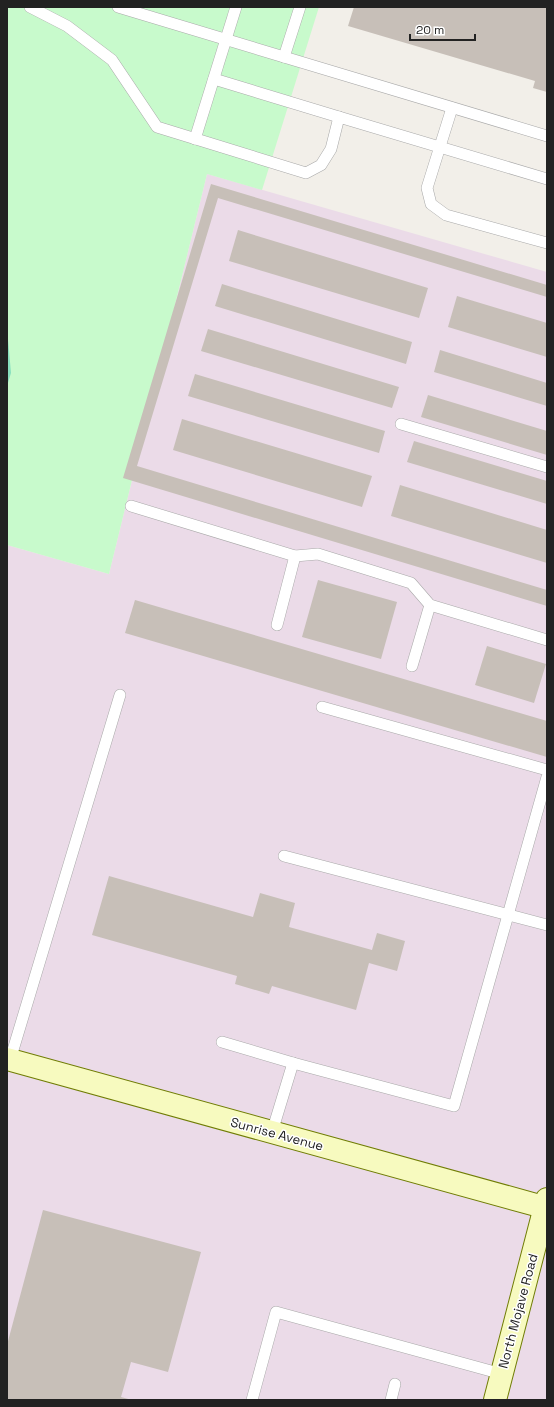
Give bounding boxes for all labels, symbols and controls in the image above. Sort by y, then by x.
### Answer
scale bar [410,16,475,42]
text: 20 m [416,22,444,38]
street label: Sunrise Avenue [229,1113,325,1155]
street label: North Mojave Road [494,1252,542,1370]

